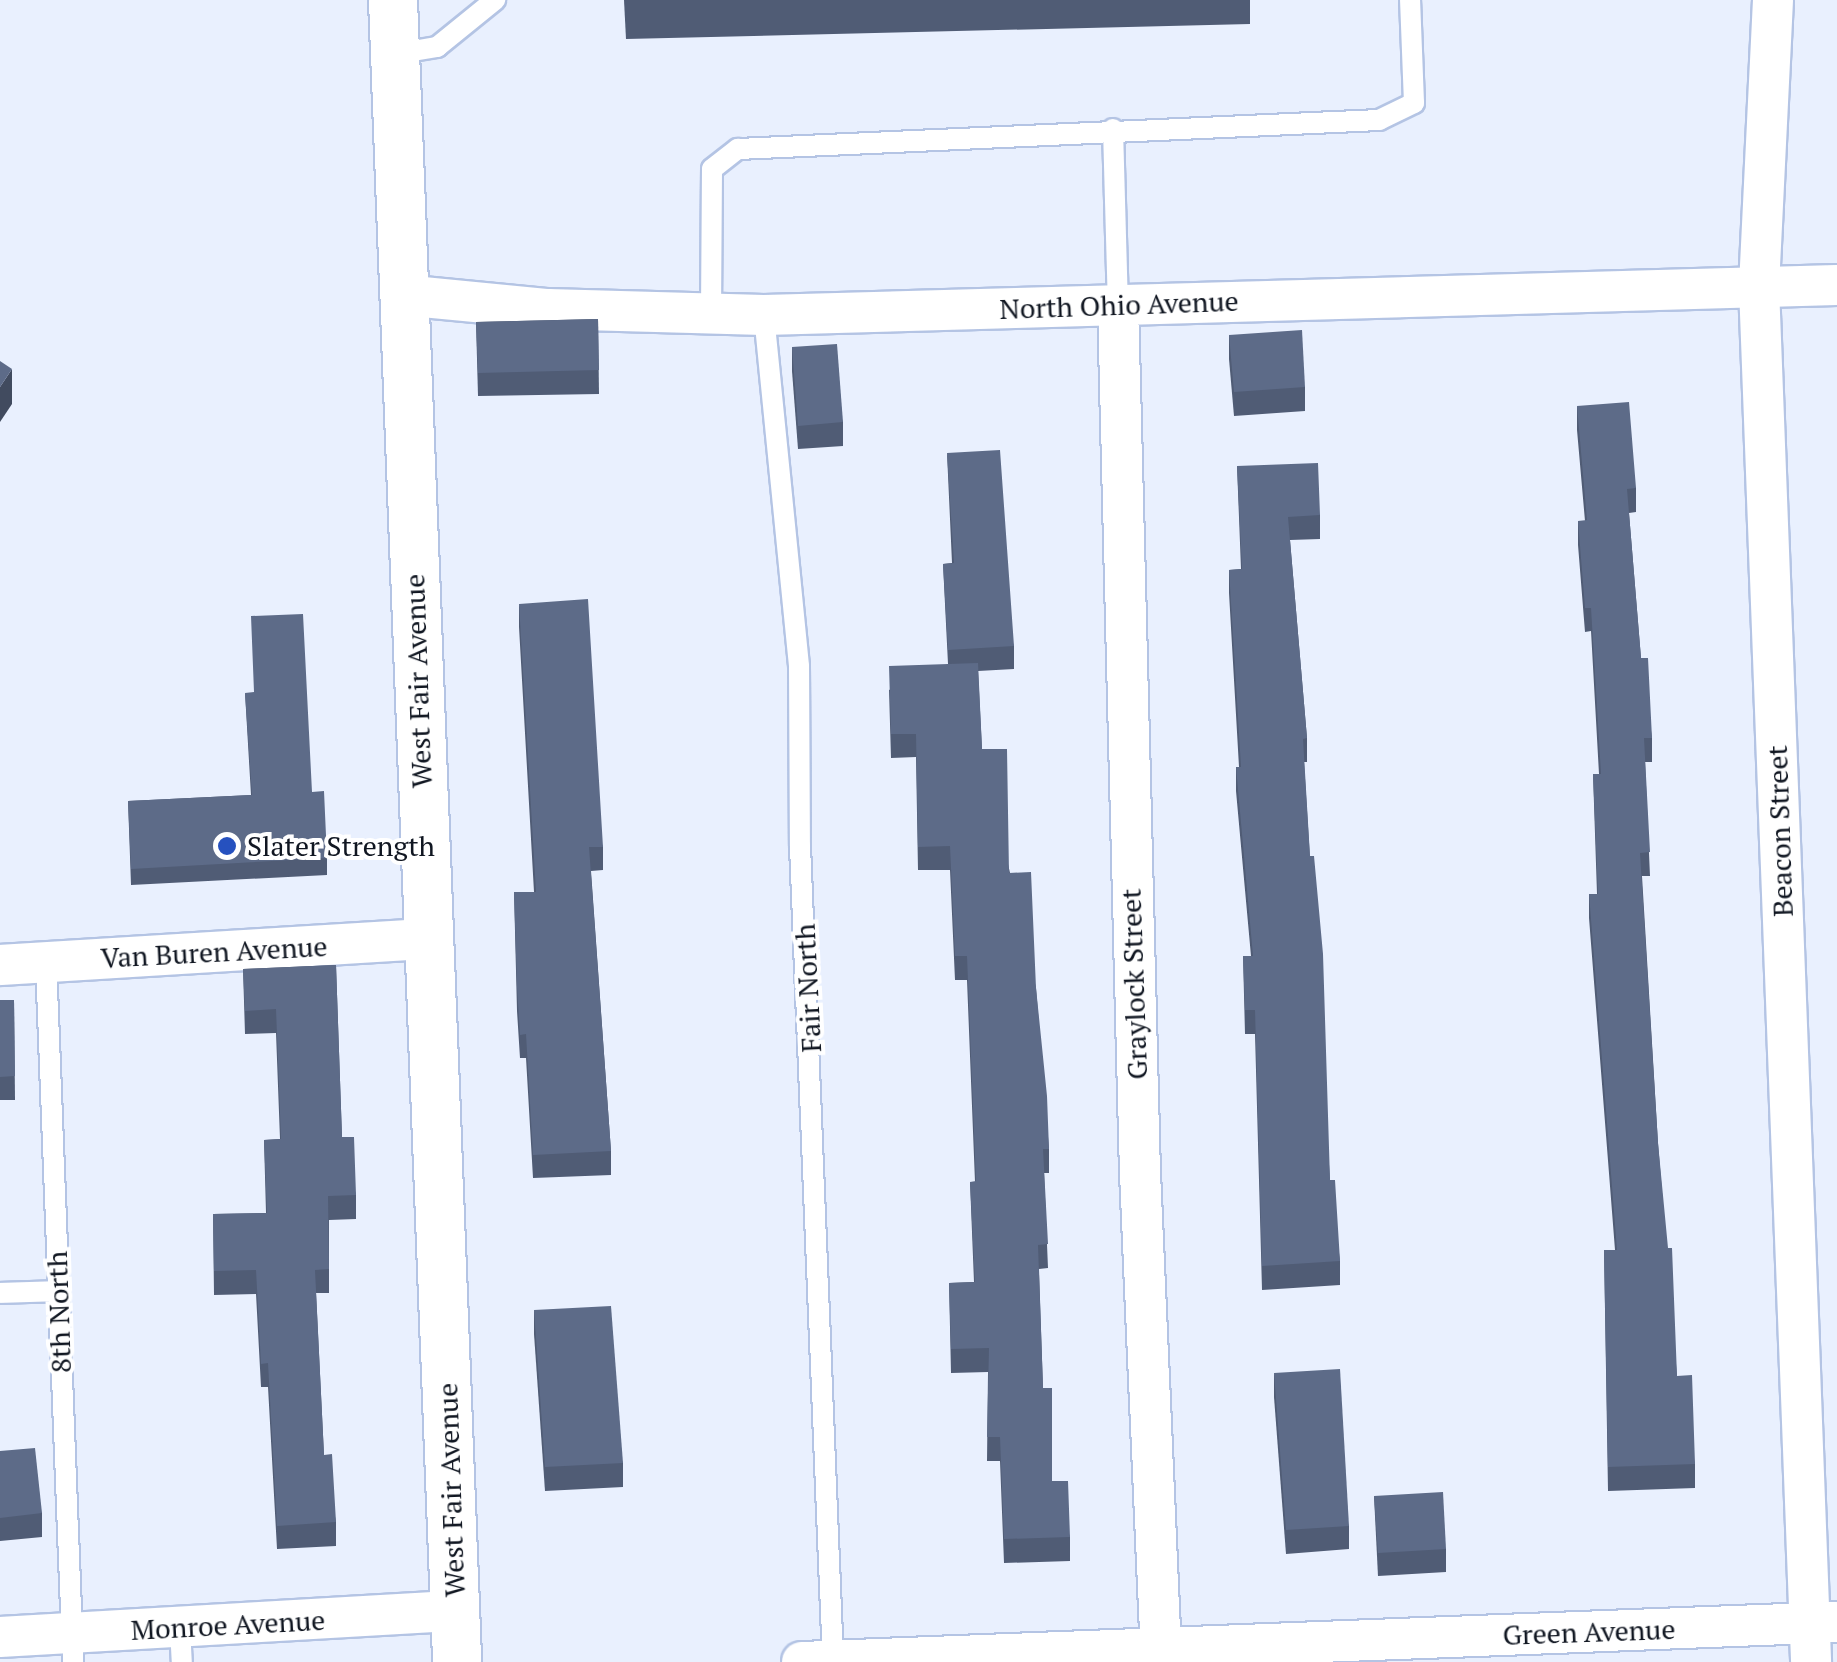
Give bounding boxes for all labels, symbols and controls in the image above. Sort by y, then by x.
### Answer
street label: North Ohio Avenue [999,284,1239,326]
street label: West Fair Avenue [397,573,439,789]
street label: Beacon Street [1760,745,1800,917]
place label: Slater Strength [247,829,435,863]
marker: Slater Strength [216,835,238,857]
street label: Graylock Street [1114,888,1154,1080]
street label: Fair North [788,923,828,1053]
street label: Van Buren Avenue [99,929,329,975]
street label: 8th North [40,1250,78,1374]
street label: West Fair Avenue [430,1382,472,1598]
street label: Monroe Avenue [130,1603,326,1647]
street label: Green Avenue [1502,1612,1676,1652]

